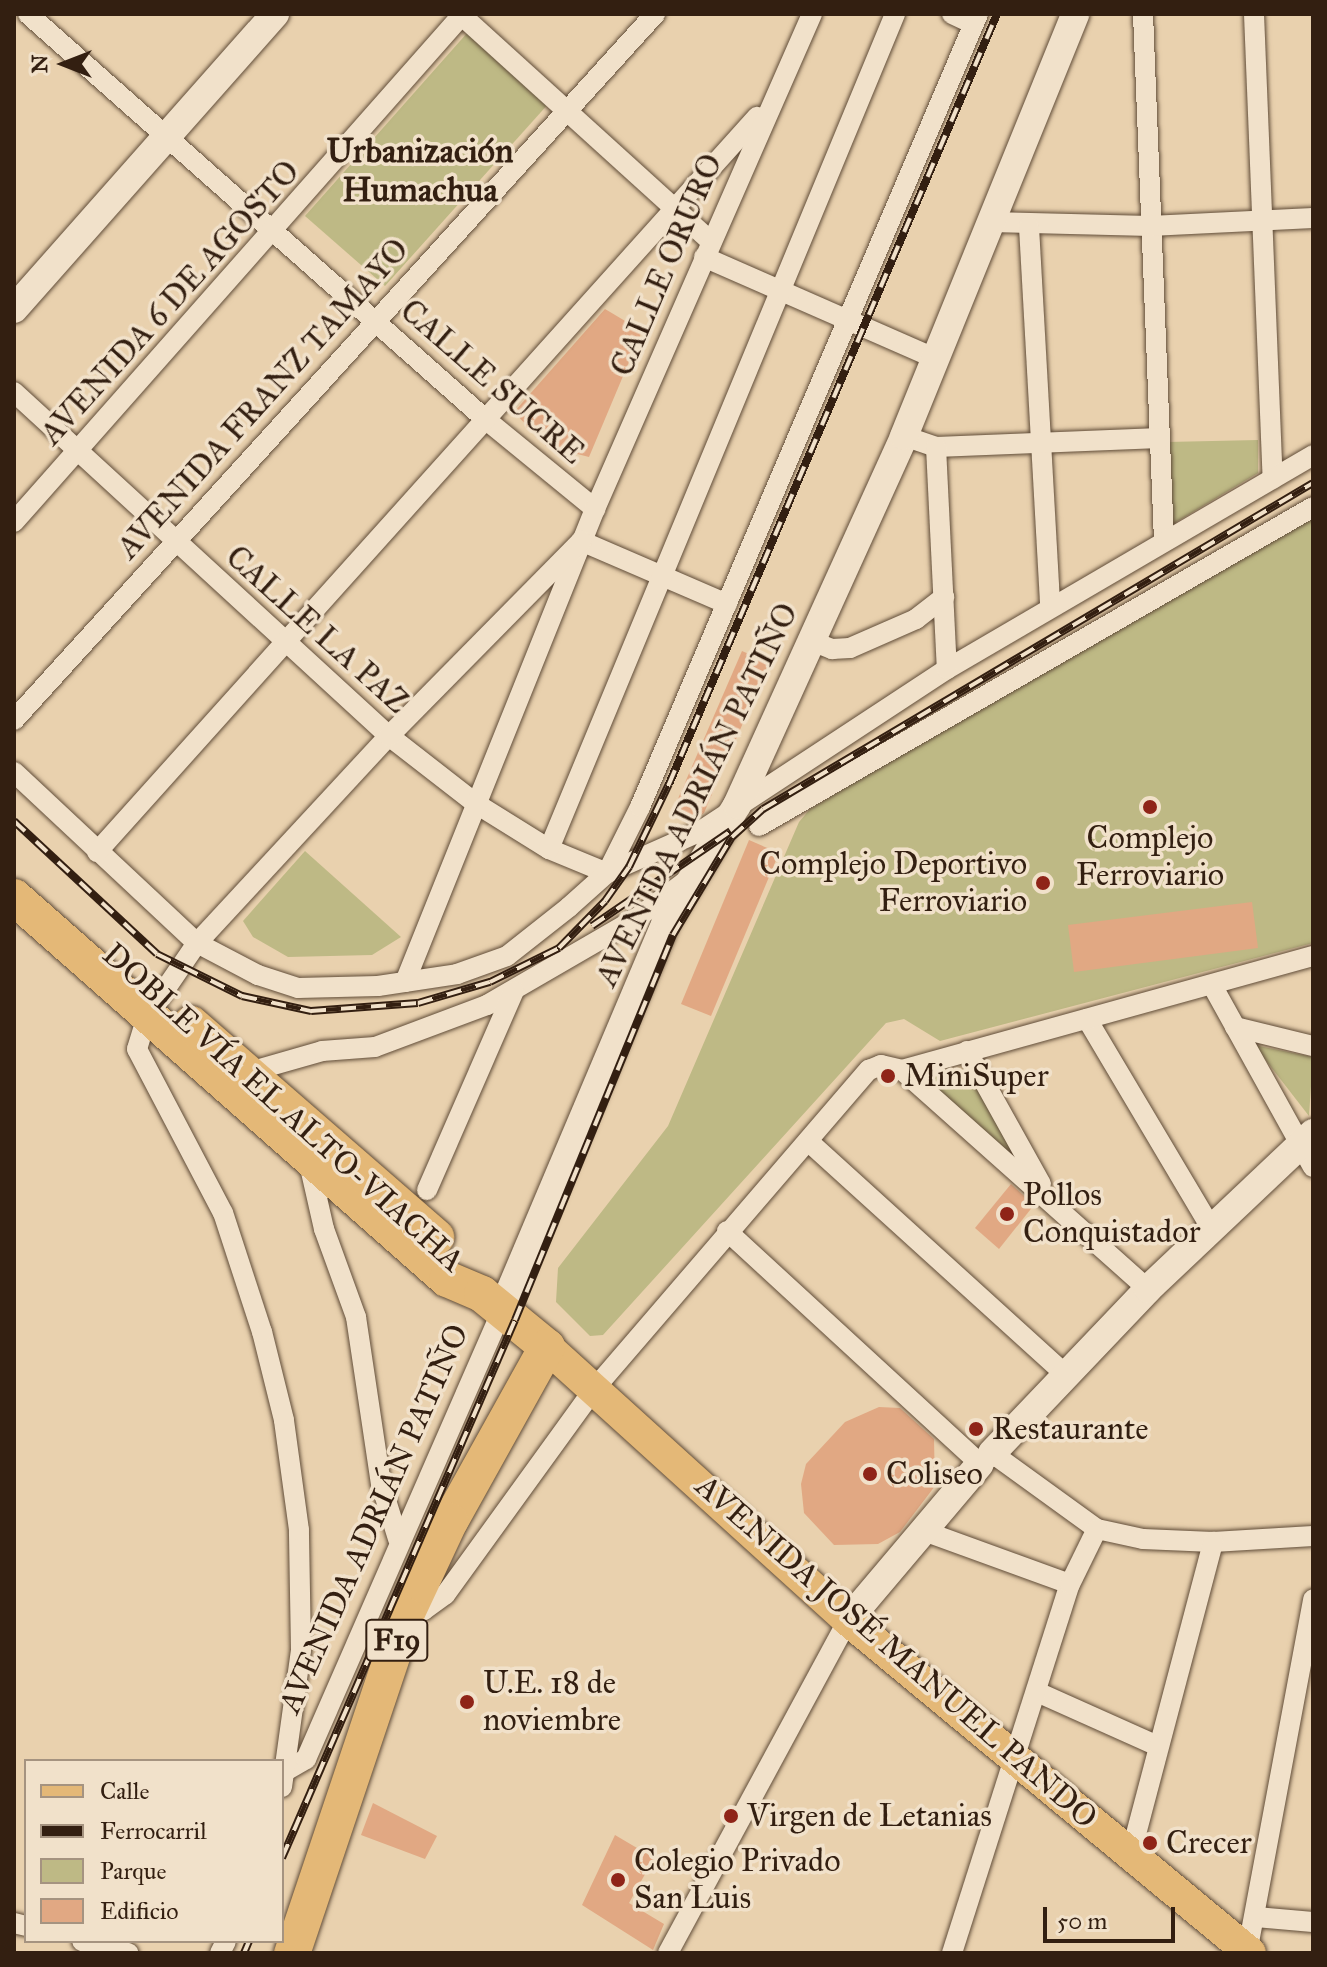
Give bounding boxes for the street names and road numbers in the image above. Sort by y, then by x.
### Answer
street label: CALLE ORURO [603,148,731,382]
street label: AVENIDA 6 DE AGOSTO [32,153,308,453]
street label: AVENIDA FRANZ TAMAYO [109,231,417,567]
street label: CALLE SUCRE [392,292,592,472]
street label: CALLE LA PAZ [218,538,416,722]
street label: AVENIDA ADRIÁN PATIÑO [587,597,807,993]
street label: DOBLE VÍA EL ALTO-VIACHA [94,935,472,1281]
street label: AVENIDA ADRIÁN PATIÑO [271,1319,477,1719]
street label: AVENIDA JOSÉ MANUEL PANDO [687,1467,1105,1837]
road number: F19 [365,1614,429,1666]

